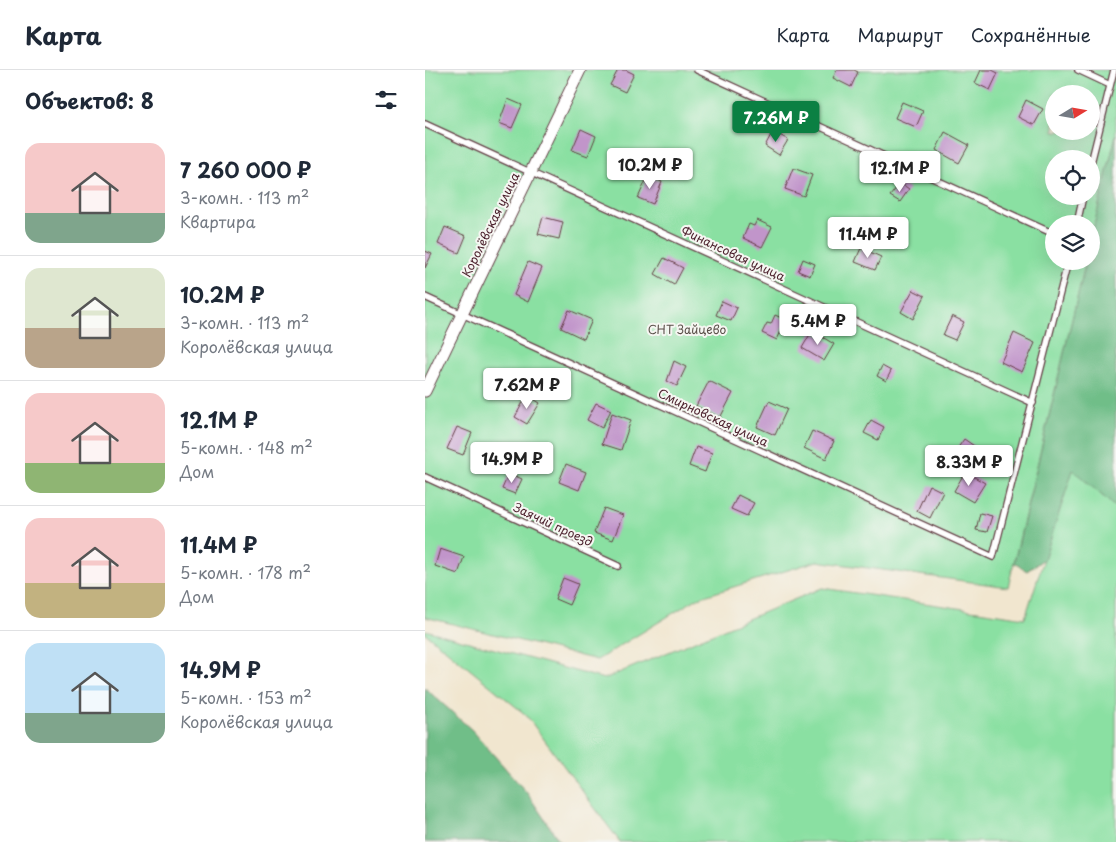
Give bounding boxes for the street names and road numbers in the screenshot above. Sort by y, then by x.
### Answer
street label: Королёвская улица [457,169,523,280]
street label: Финансовая улица [679,221,789,285]
street label: Смирновская улица [655,384,772,451]
street label: Заячий проезд [511,498,596,550]

